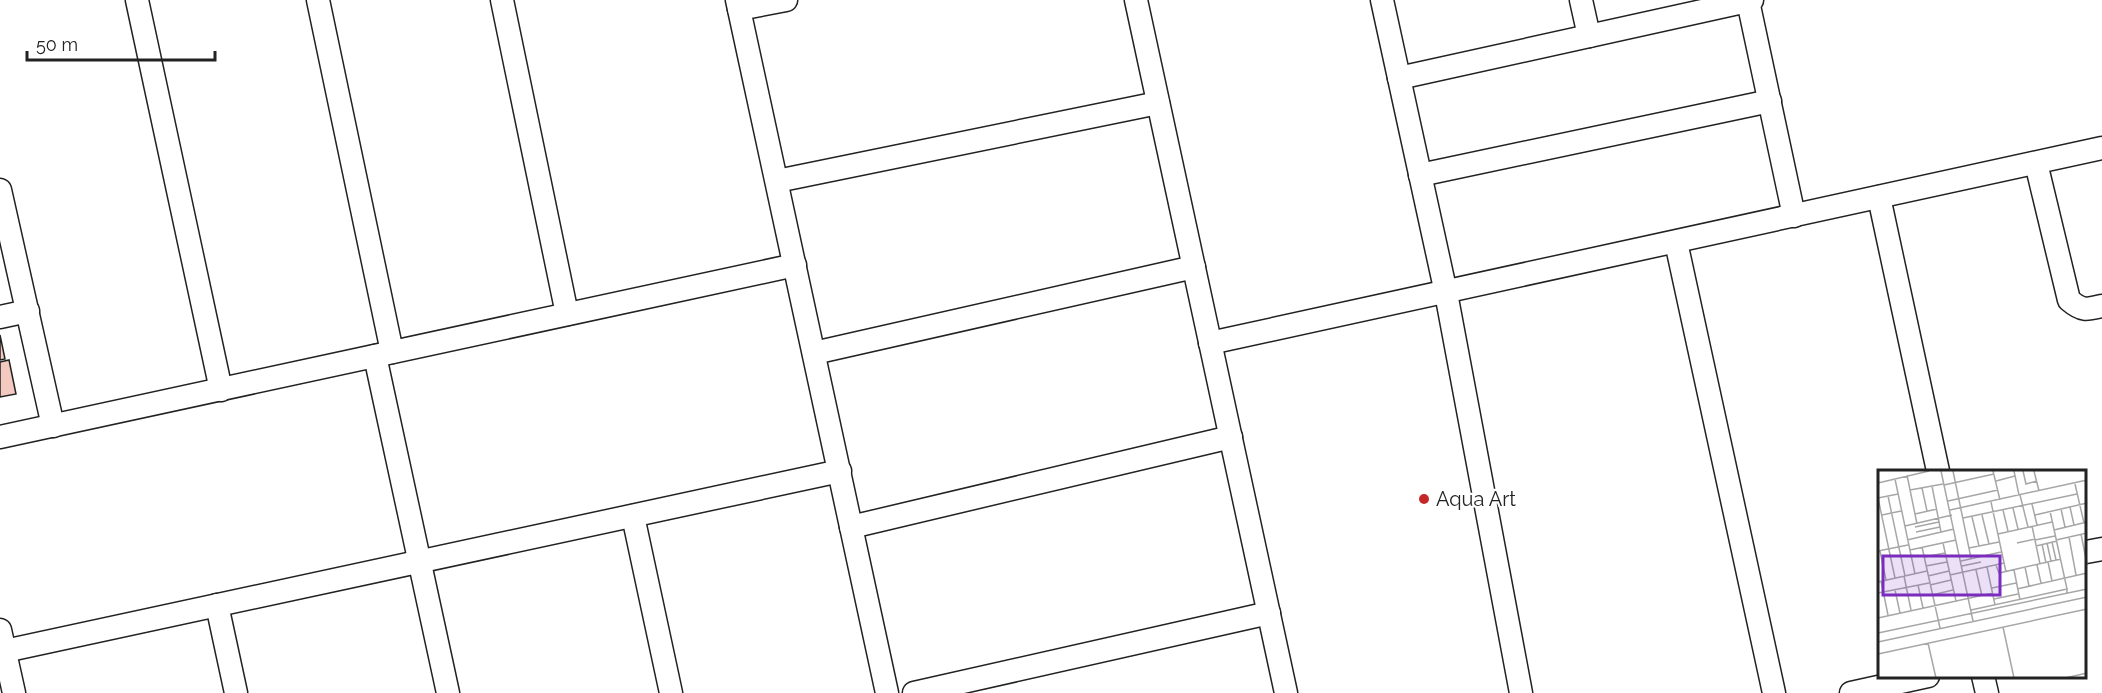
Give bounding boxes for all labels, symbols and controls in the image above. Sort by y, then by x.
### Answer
scale bar [27,24,214,62]
text: 50 m [36,34,78,55]
inset map [1878,470,2087,678]
place label: Aqua Art [1436,487,1516,511]
marker: Aqua Art [1417,492,1431,506]

